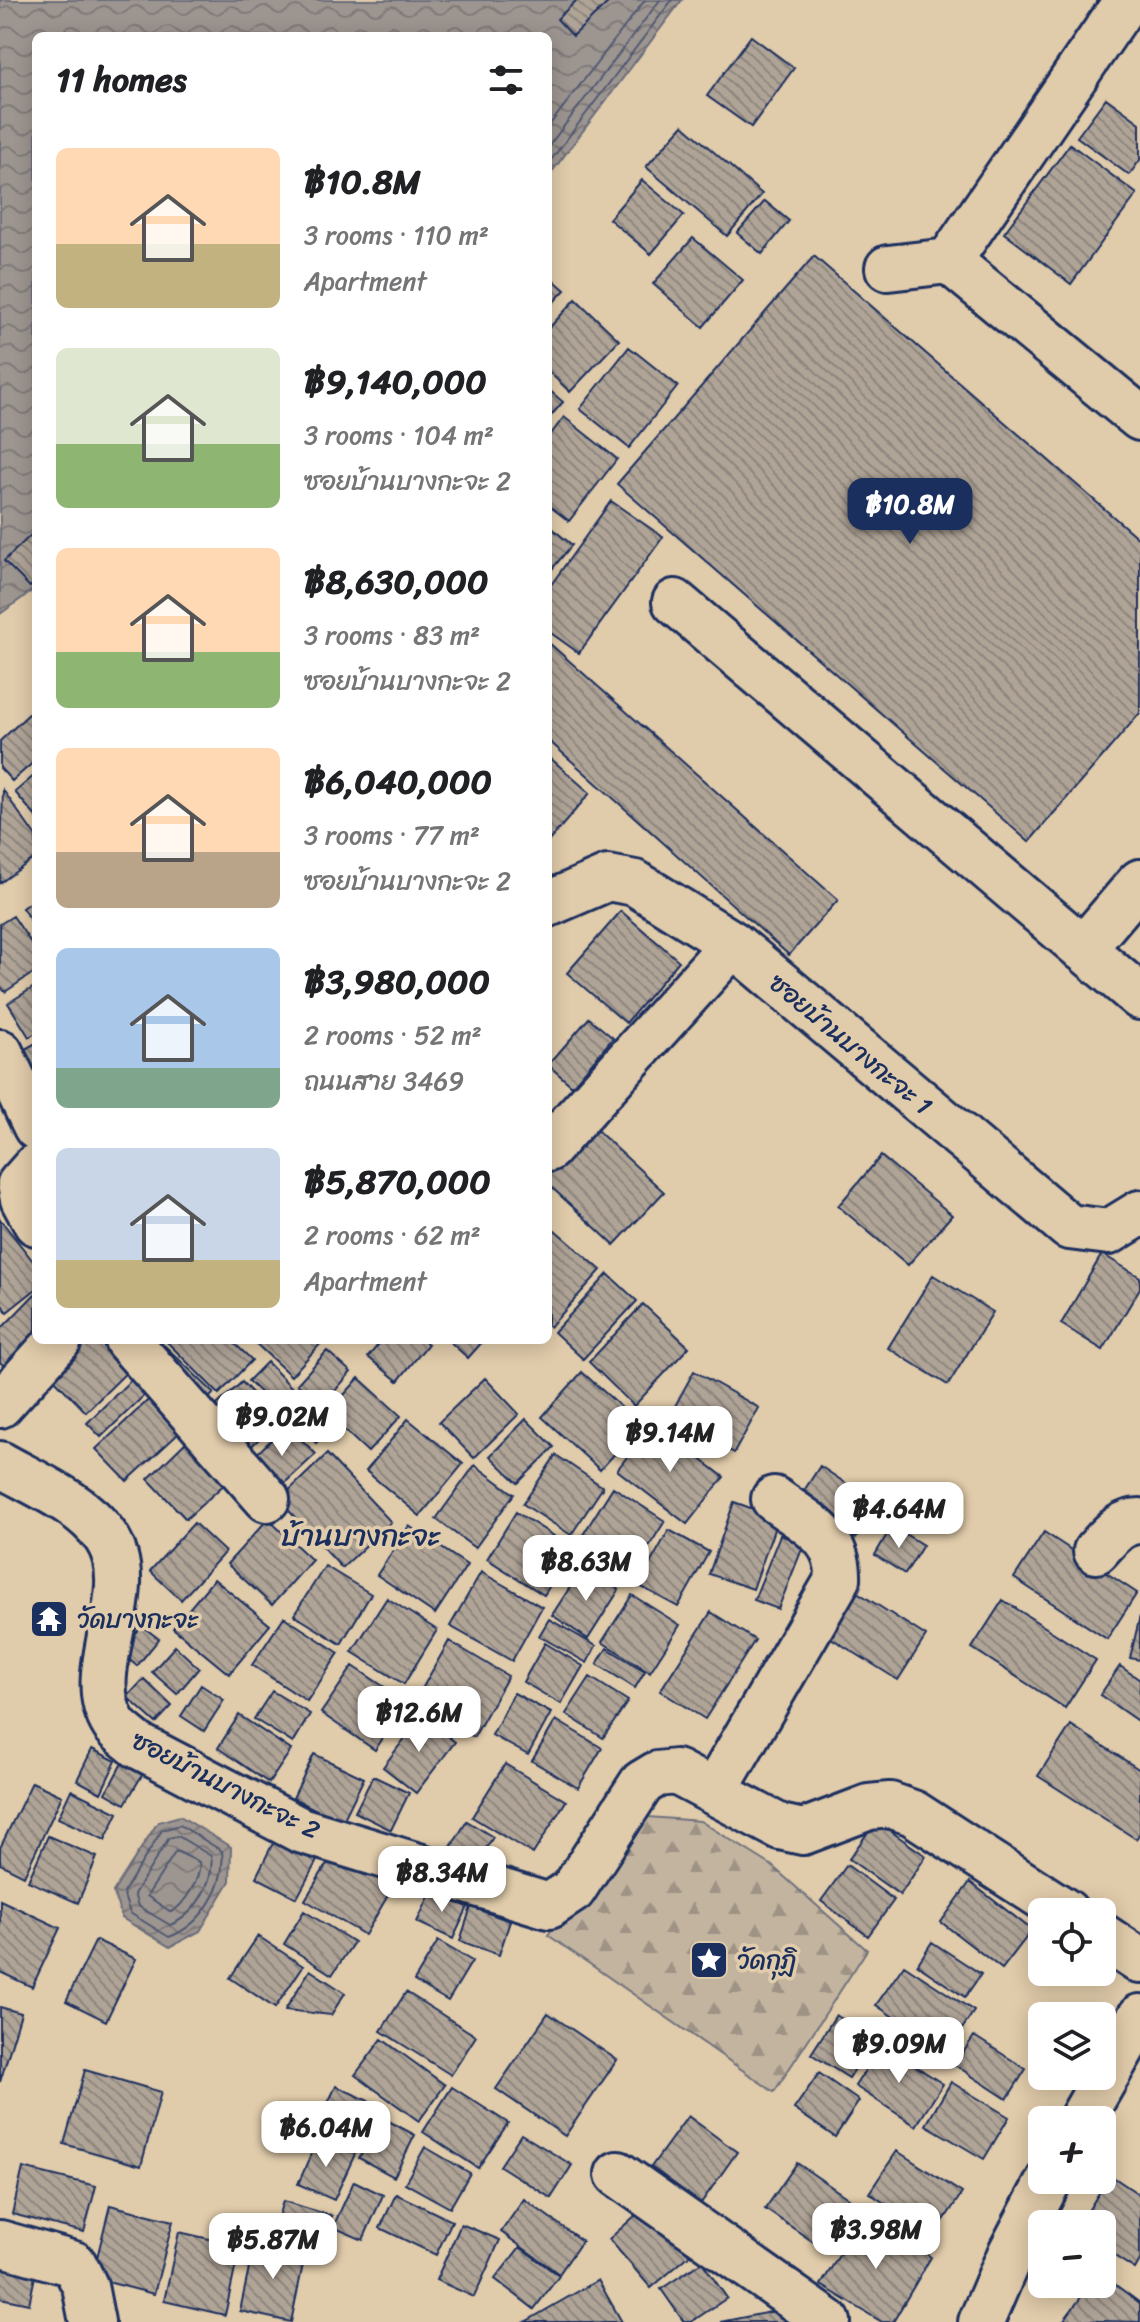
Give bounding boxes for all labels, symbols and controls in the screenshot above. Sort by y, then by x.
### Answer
text: 11 homes [56,50,187,110]
icon: filters [484,58,528,102]
text: ฿10.8M [304,152,420,212]
icon: home [120,180,216,276]
text: 3 rooms · 110 m² [304,212,489,258]
text: Apartment [304,258,427,304]
text: ฿9,140,000 [304,352,487,412]
icon: home [120,380,216,476]
text: 3 rooms · 104 m² [304,412,494,458]
text: ซอยบ้านบางกะจะ 2 [304,458,511,504]
pin: ฿10.8M [845,478,975,546]
text: ฿10.8M [866,481,955,527]
text: ฿8,630,000 [304,552,489,612]
icon: home [120,580,216,676]
text: 3 rooms · 83 m² [304,612,480,658]
text: ซอยบ้านบางกะจะ 2 [304,658,511,704]
text: ฿6,040,000 [304,752,492,812]
icon: home [120,780,216,876]
text: 3 rooms · 77 m² [304,812,480,858]
text: ซอยบ้านบางกะจะ 2 [304,858,511,904]
text: ฿3,980,000 [304,952,490,1012]
street label: ซอยบ้านบางกะจะ 1 [758,961,944,1127]
icon: home [120,980,216,1076]
text: 2 rooms · 52 m² [304,1012,482,1058]
text: ถนนสาย 3469 [304,1058,464,1104]
text: ฿5,870,000 [304,1152,491,1212]
icon: home [120,1180,216,1276]
text: 2 rooms · 62 m² [304,1212,481,1258]
text: Apartment [304,1258,427,1304]
pin: ฿9.02M [217,1390,347,1458]
text: ฿9.02M [235,1393,329,1439]
pin: ฿9.14M [605,1406,735,1474]
text: ฿9.14M [625,1409,715,1455]
pin: ฿4.64M [834,1482,964,1550]
text: ฿4.64M [852,1485,946,1531]
district label: บ้านบางกะจะ [281,1509,441,1563]
pin: ฿8.63M [521,1535,651,1603]
text: ฿8.63M [541,1538,631,1584]
place label: วัดบางกะจะ [77,1596,199,1642]
temple icon: วัดบางกะจะ [28,1598,70,1640]
pin: ฿12.6M [354,1686,484,1754]
text: ฿12.6M [376,1689,462,1735]
street label: ซอยบ้านบางกะจะ 2 [123,1717,329,1853]
pin: ฿8.34M [377,1846,507,1914]
text: ฿8.34M [396,1849,488,1895]
map controls [1028,1898,1116,2298]
button: locate [1028,1898,1116,1986]
place label: วัดกุฏิ [737,1937,798,1983]
place icon: วัดกุฏิ [688,1939,730,1981]
button: layers [1028,2002,1116,2090]
pin: ฿9.09M [834,2017,964,2085]
text: ฿9.09M [852,2020,946,2066]
pin: ฿6.04M [261,2101,391,2169]
text: ฿6.04M [279,2104,373,2150]
button: + [1028,2106,1116,2194]
pin: ฿3.98M [811,2203,941,2271]
text: ฿3.98M [830,2206,922,2252]
button: − [1028,2210,1116,2298]
pin: ฿5.87M [208,2213,338,2281]
text: ฿5.87M [227,2216,319,2262]

